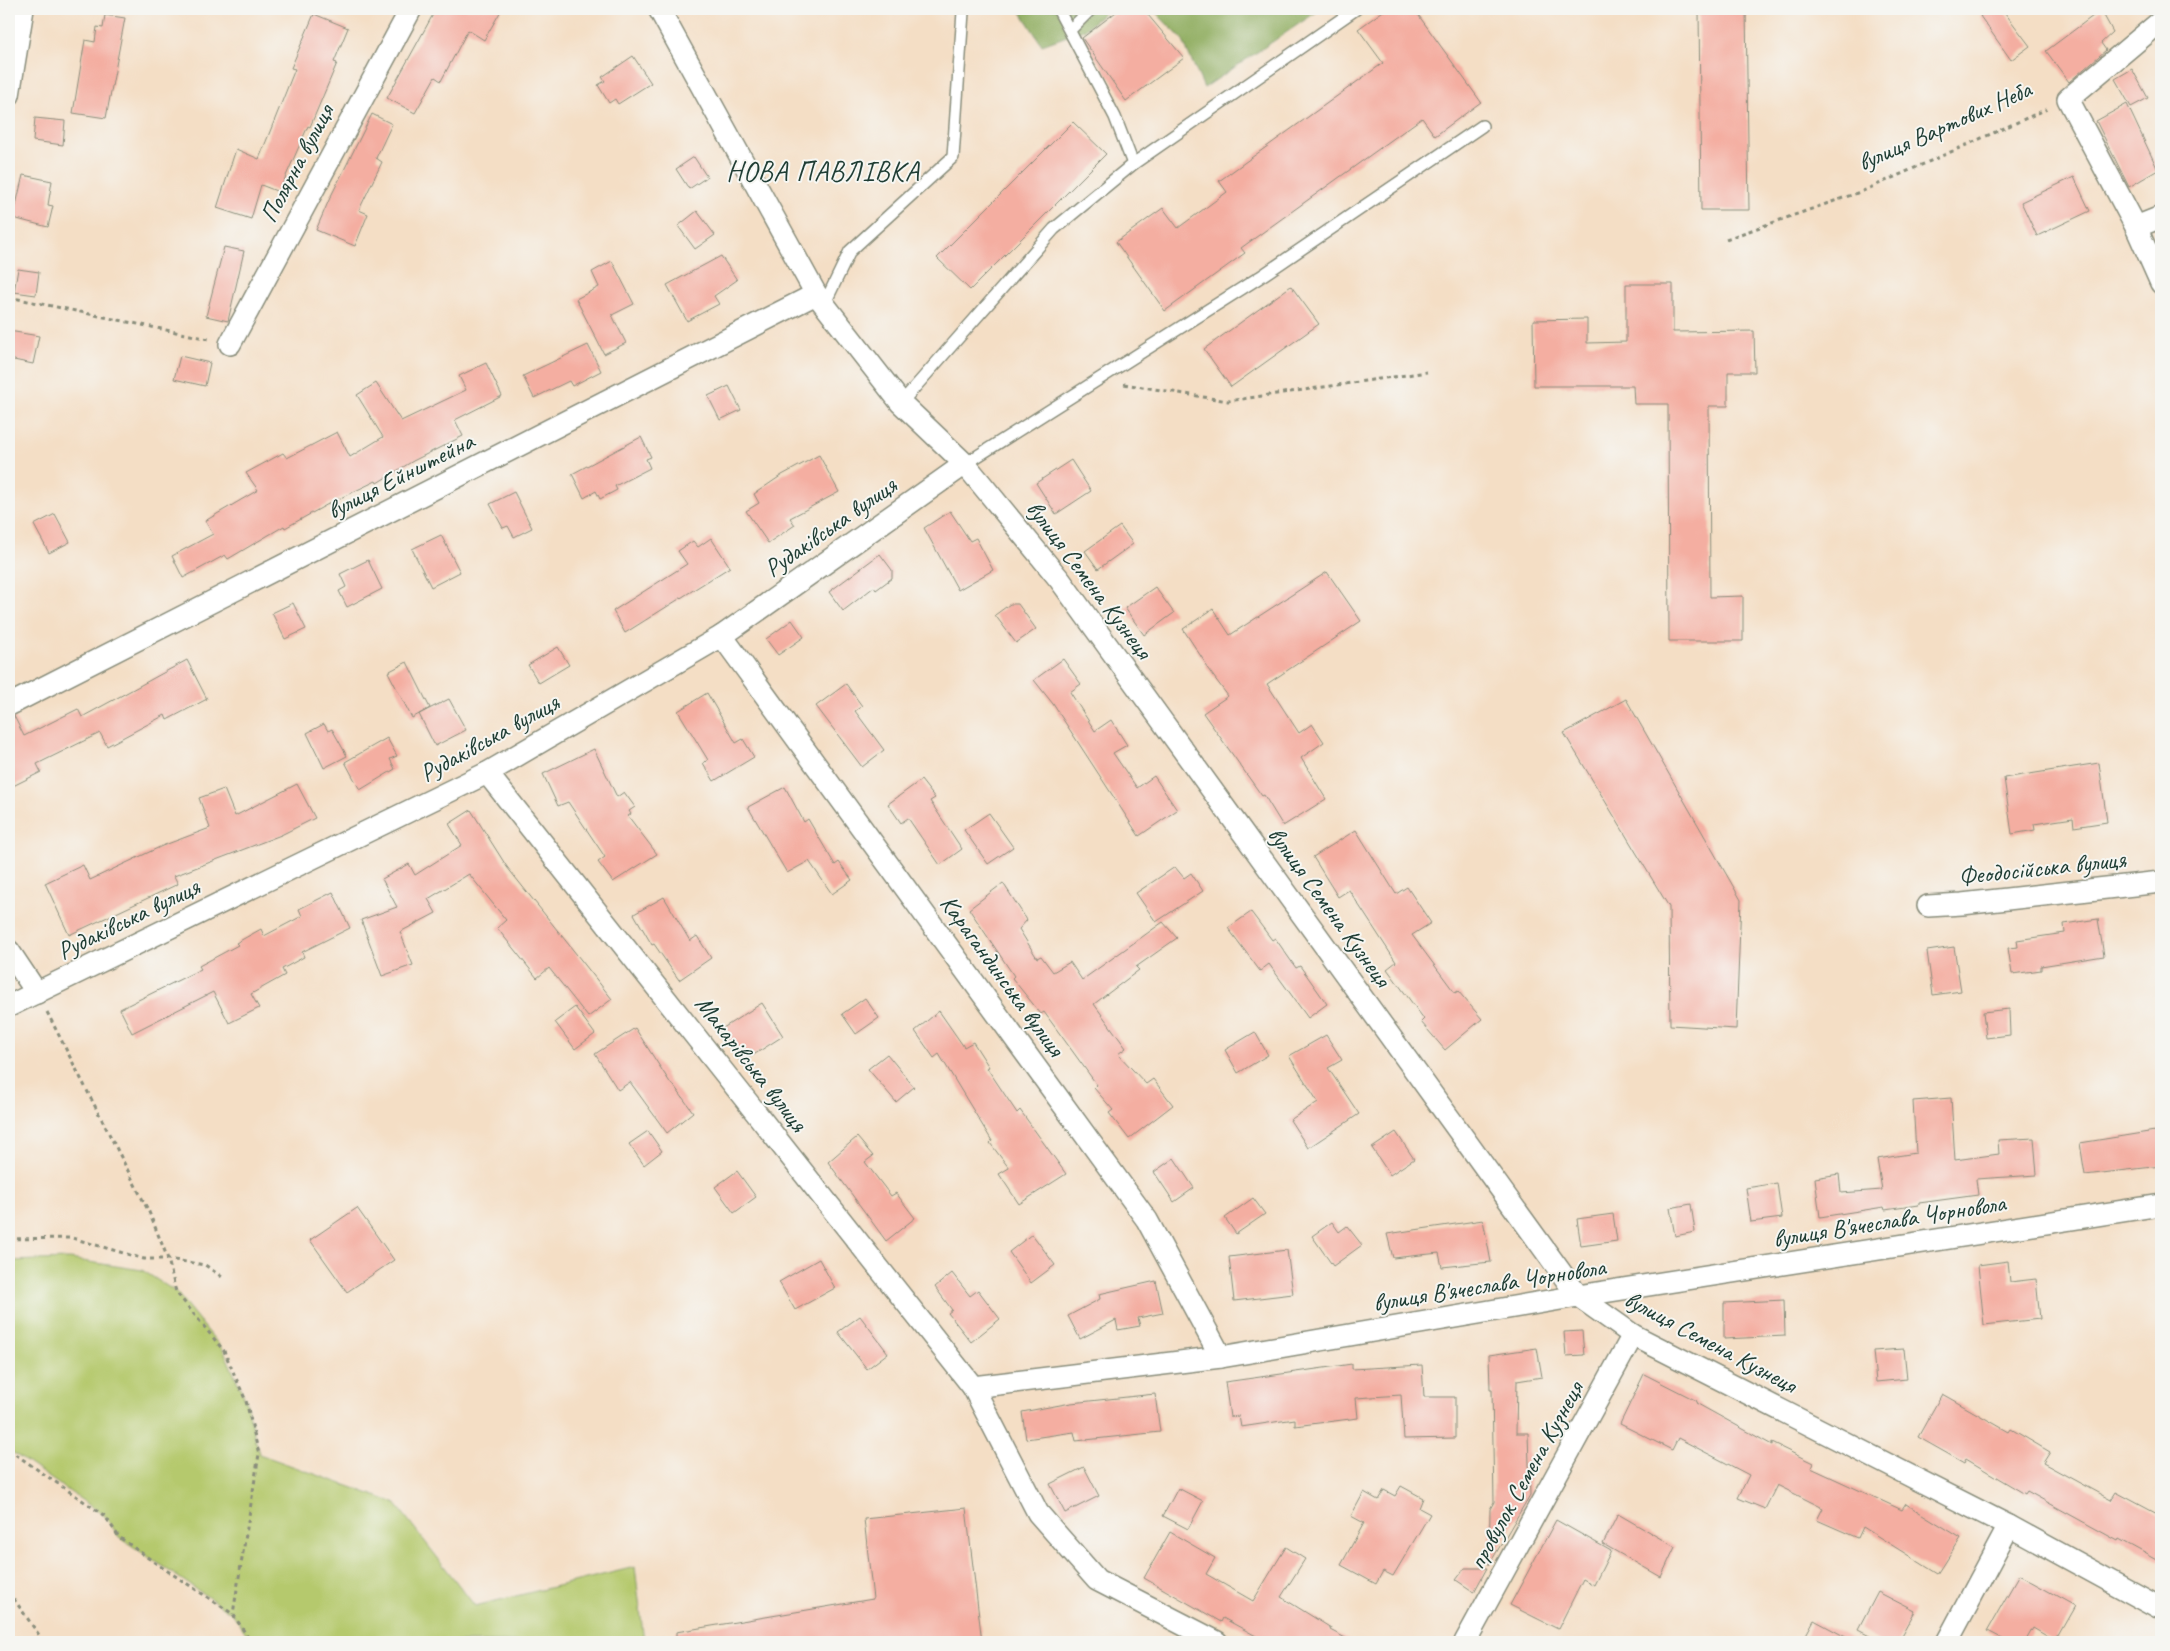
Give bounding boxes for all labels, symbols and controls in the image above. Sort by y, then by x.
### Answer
street label: вулиця Вартових Неба [1853,73,2038,178]
street label: Полярна вулиця [252,97,342,228]
district label: НОВА ПАВЛІВКА [726,154,921,189]
street label: вулиця Ейнштейна [322,424,481,527]
street label: Рудаківська вулиця [758,469,904,584]
street label: вулиця Семена Кузнеця [1019,494,1161,667]
street label: Рудаківська вулиця [414,686,566,789]
street label: вулиця Семена Кузнеця [1260,820,1400,995]
street label: Феодосійська вулиця [1957,843,2128,893]
street label: Рудаківська вулиця [52,870,206,967]
street label: Карагандинська вулиця [933,889,1073,1064]
street label: Макарівська вулиця [688,989,815,1139]
street label: вулиця В'ячеслава Чорновола [1771,1187,2009,1255]
street label: вулиця В'ячеслава Чорновола [1371,1251,1609,1319]
street label: вулиця Семена Кузнеця [1619,1283,1804,1402]
street label: провулок Семена Кузнеця [1461,1374,1592,1575]

